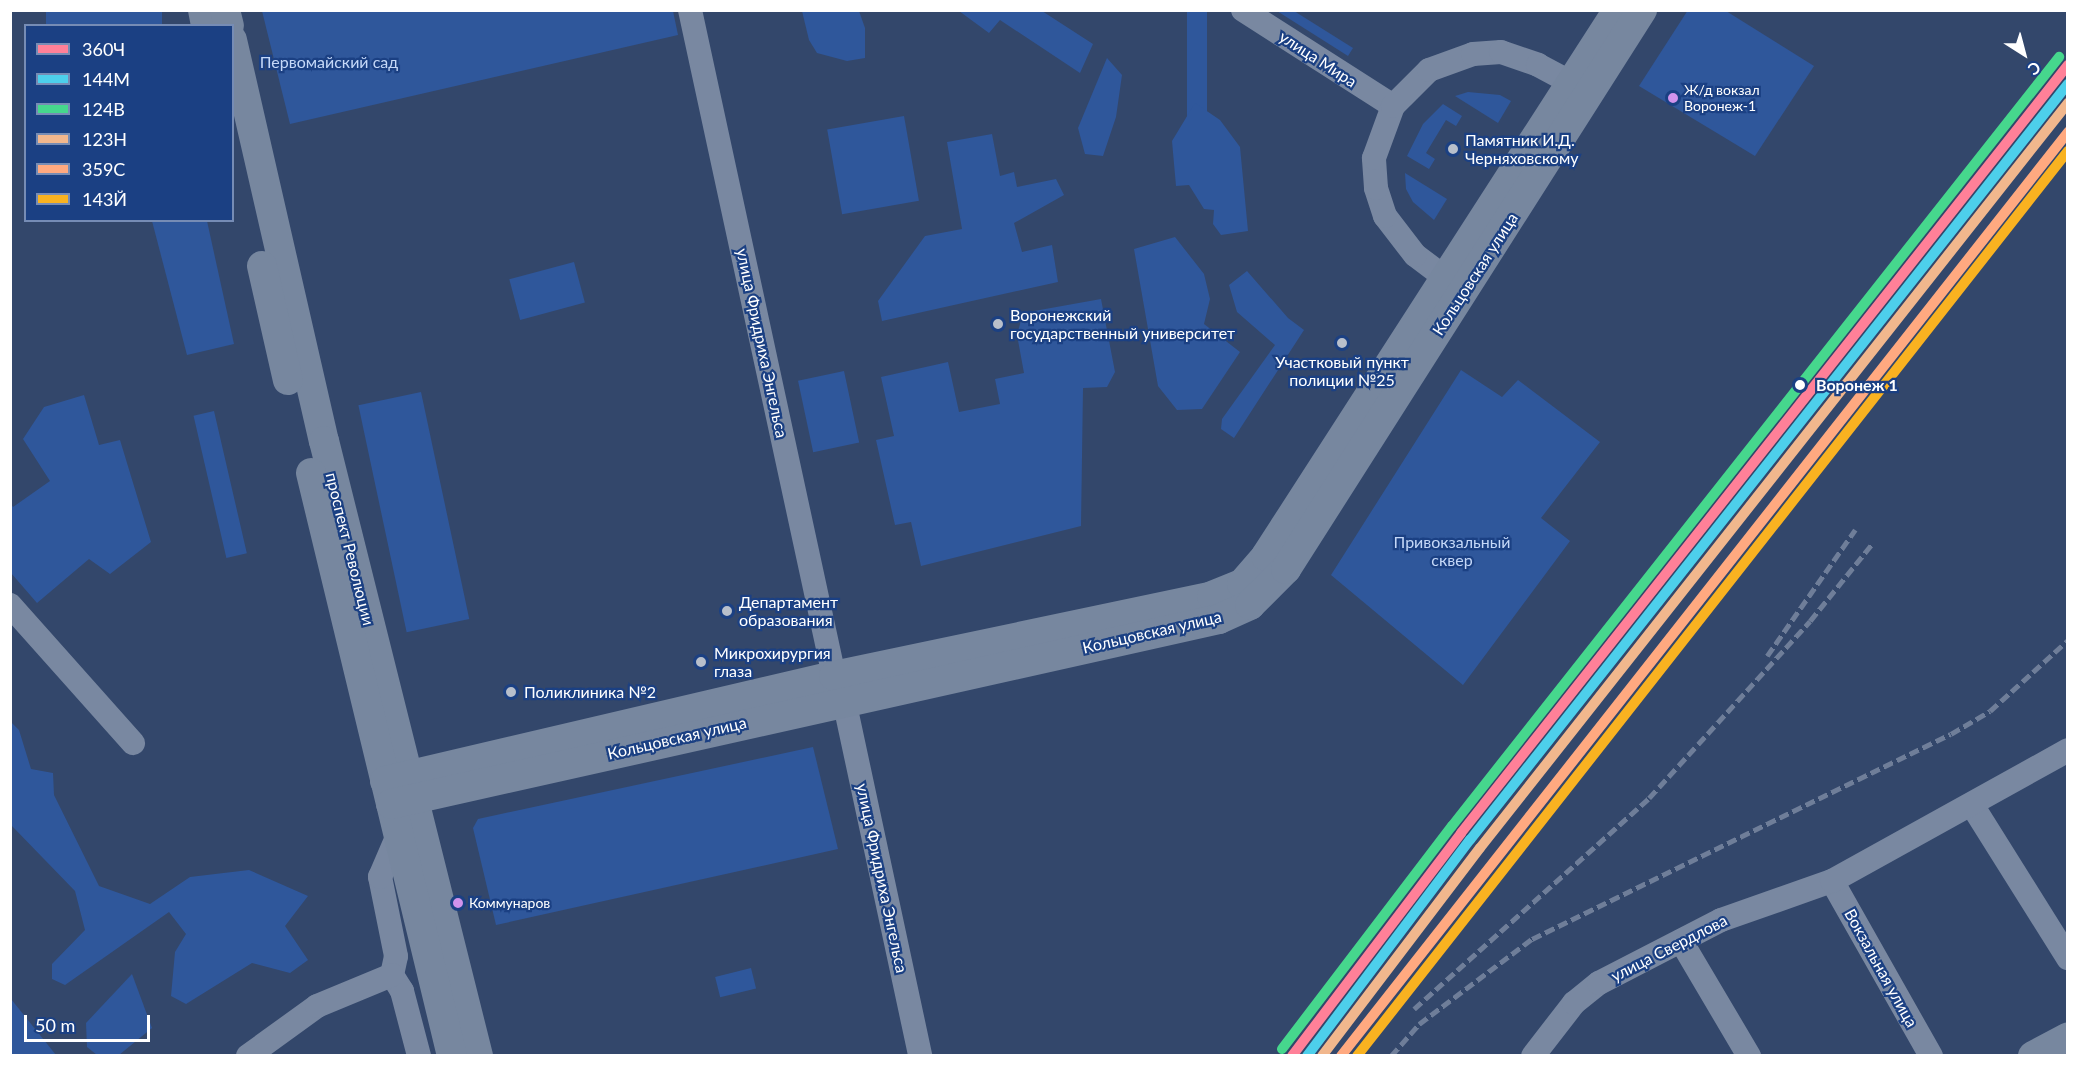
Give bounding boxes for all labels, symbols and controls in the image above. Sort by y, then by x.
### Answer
legend [24,24,234,222]
north arrow [1994,24,2054,84]
street label: улица Мира [1276,27,1360,91]
text: 360Ч [82,38,125,60]
park label: Первомайский сад [260,52,398,72]
text: С [2025,58,2045,80]
text: 144М [82,68,130,90]
place label: Ж/д вокзал Воронеж-1 [1684,82,1760,114]
marker: Ж/д вокзал Воронеж-1 [1667,92,1679,104]
text: 124В [82,98,125,120]
text: 123Н [82,128,127,150]
place label: Памятник И.Д. Черняховскому [1465,130,1578,168]
marker: Памятник И.Д. Черняховскому [1446,142,1460,156]
text: 359С [82,158,125,180]
text: 143Й [82,188,127,210]
street label: Кольцовская улица [1428,209,1522,339]
street label: улица Фридриха Энгельса [733,246,791,440]
place label: Воронежский государственный университет [1010,305,1235,343]
marker: Воронежский государственный университет [991,317,1005,331]
marker: Участковый пункт полиции №25 [1335,336,1349,350]
place label: Участковый пункт полиции №25 [1275,352,1409,390]
marker: Воронеж 1 [1789,374,1811,396]
place label: Воронеж 1 [1816,375,1898,395]
street label: проспект Революции [322,471,378,627]
park label: Привокзальный сквер [1393,532,1511,570]
place label: Департамент образования [739,592,838,630]
marker: Департамент образования [720,604,734,618]
street label: Кольцовская улица [1081,607,1223,657]
place label: Микрохирургия глаза [714,643,831,681]
marker: Микрохирургия глаза [692,653,710,671]
place label: Поликлиника №2 [524,682,656,702]
marker: Поликлиника №2 [502,683,520,701]
street label: Кольцовская улица [606,713,748,763]
street label: улица Фридриха Энгельса [853,781,911,975]
place label: Коммунаров [469,895,550,911]
marker: Коммунаров [452,897,464,909]
street label: Вокзальная улица [1841,905,1921,1031]
street label: улица Свердлова [1608,910,1730,986]
scale bar [27,1003,153,1041]
text: 50 m [35,1014,75,1036]

